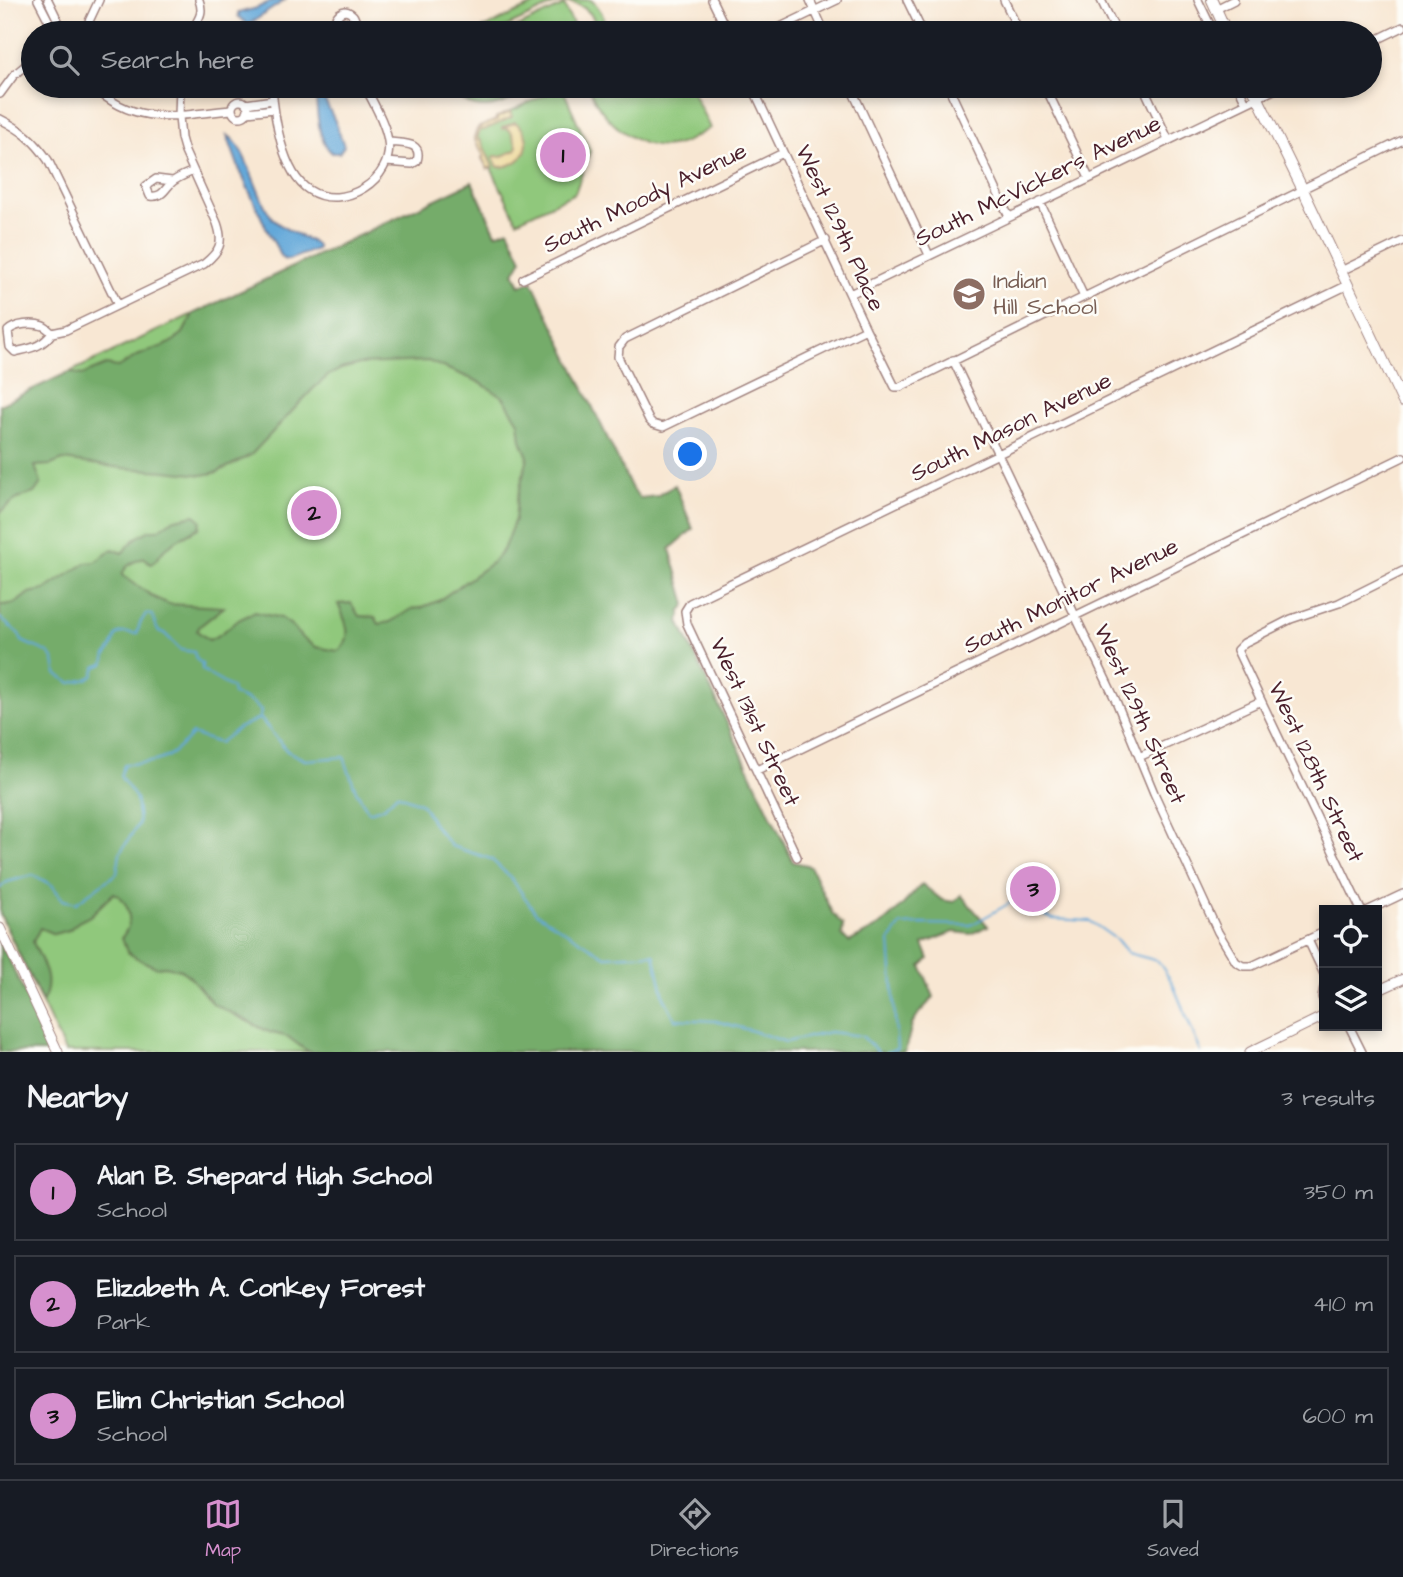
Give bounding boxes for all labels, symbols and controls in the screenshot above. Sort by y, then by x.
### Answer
search box [21,21,1382,98]
icon: search [45,41,83,79]
text: Search here [101,42,254,78]
street label: South McVickers Avenue [910,107,1166,255]
pin: 1 [540,129,586,181]
street label: South Moody Avenue [538,135,752,262]
street label: West 129th Place [787,140,893,316]
place label: Indian Hill School [993,265,1097,323]
school or university icon: Indian Hill School [950,275,988,313]
street label: South Mason Avenue [905,364,1117,490]
your location [673,437,707,471]
pin: 2 [291,487,337,539]
street label: South Monitor Avenue [958,530,1184,662]
street label: West 129th Street [1086,619,1194,810]
street label: West 131st Street [702,632,808,812]
street label: West 128th Street [1260,676,1372,868]
pin: 3 [1010,863,1056,915]
map controls [1319,905,1382,1031]
button: locate [1319,905,1382,968]
button: layers [1319,968,1382,1031]
text: Nearby [28,1077,128,1119]
text: 3 results [1281,1082,1375,1114]
text: Alan B. Shepard High School [97,1158,432,1194]
text: 1 [52,1176,54,1208]
text: 350 m [1303,1176,1373,1208]
text: School [97,1194,167,1226]
text: Elizabeth A. Conkey Forest [97,1270,425,1306]
text: 2 [46,1288,60,1320]
text: 410 m [1313,1288,1373,1320]
text: Park [97,1306,150,1338]
text: Elim Christian School [97,1382,344,1418]
text: 3 [47,1400,59,1432]
text: 600 m [1302,1400,1373,1432]
text: School [97,1418,167,1450]
tab: Map [204,1495,242,1564]
tab: Directions [650,1495,739,1564]
tab: Saved [1147,1495,1199,1564]

